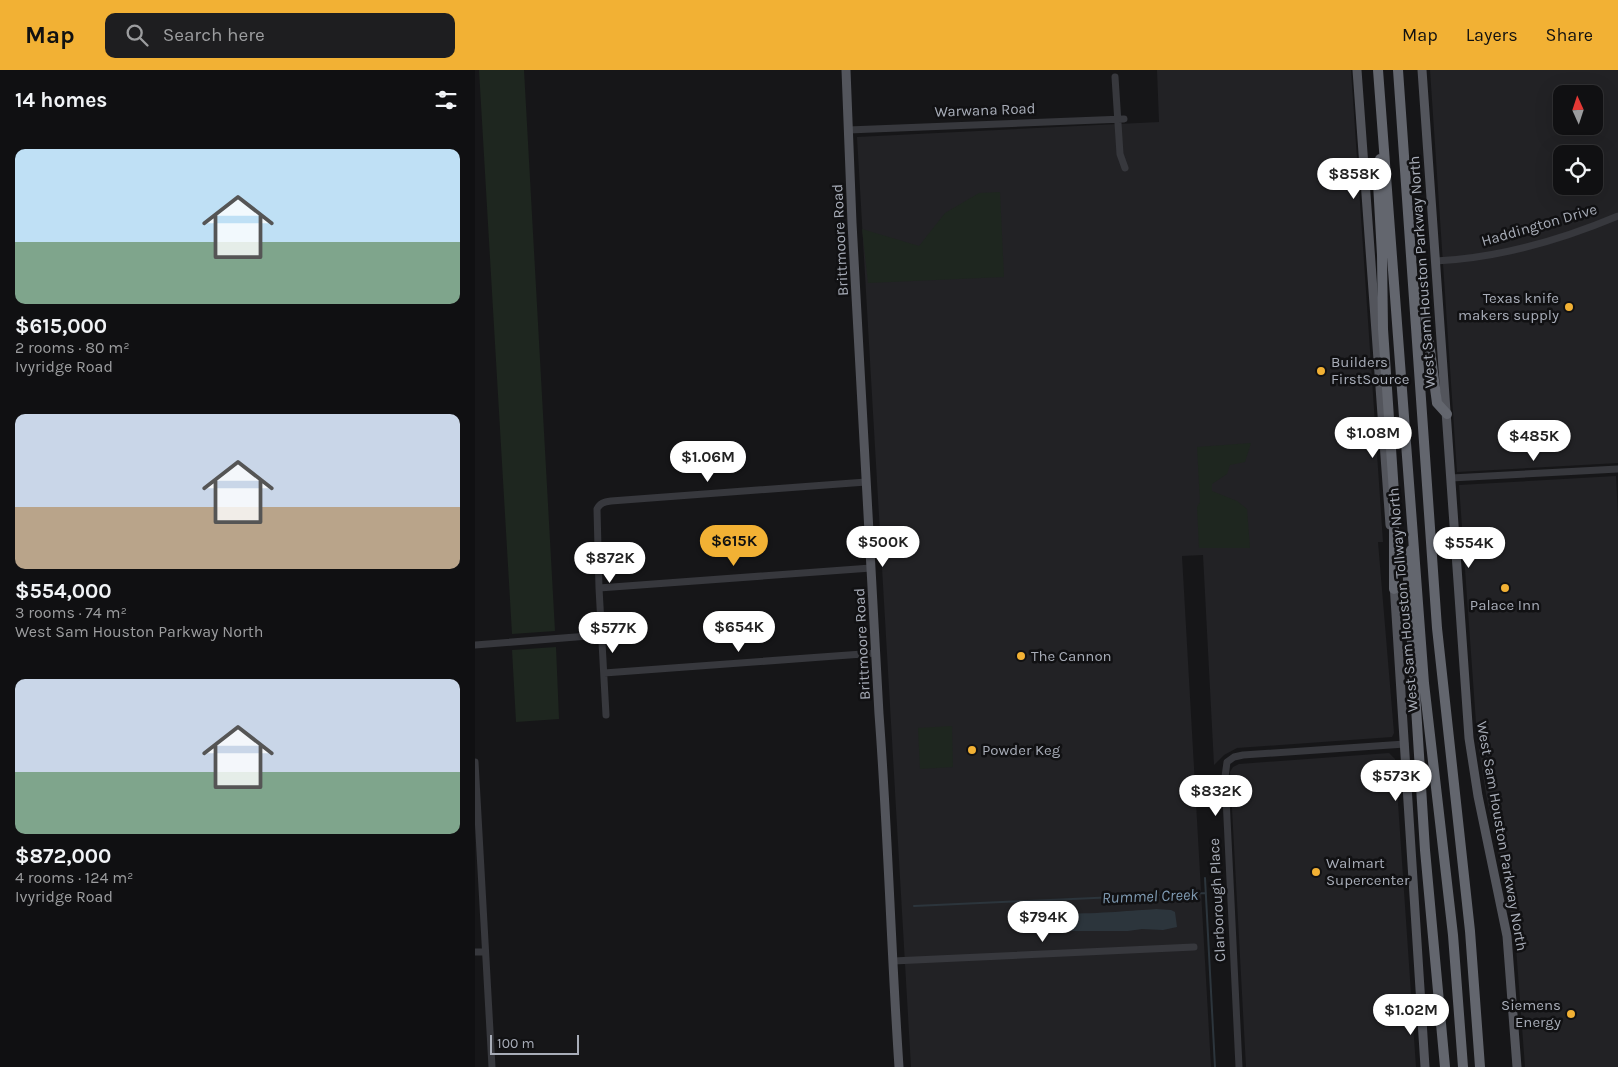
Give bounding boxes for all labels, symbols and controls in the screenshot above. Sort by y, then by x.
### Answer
search box [105,13,455,58]
text: Map [25,21,75,49]
icon: search [123,21,151,49]
text: Search here [163,24,265,46]
text: Map [1402,24,1438,46]
text: Layers [1466,24,1518,46]
text: Share [1546,24,1593,46]
north arrow [1553,85,1603,135]
map controls [1553,85,1603,195]
icon: filters [432,86,460,114]
text: 14 homes [15,88,107,112]
street label: Warwana Road [934,99,1036,121]
button: locate [1553,145,1603,195]
street label: West Sam Houston Parkway North [1405,155,1439,389]
pin: $858K [1319,158,1389,200]
text: $858K [1328,164,1380,183]
icon: home [193,182,283,272]
street label: Brittmoore Road [828,184,852,296]
street label: Haddington Drive [1479,200,1599,250]
place label: Texas knife makers supply [1458,289,1559,324]
marker: Texas knife makers supply [1563,301,1575,313]
text: $615,000 [15,314,107,338]
text: 2 rooms · 80 m² [15,338,130,357]
place label: Builders FirstSource [1331,353,1410,388]
text: Ivyridge Road [15,357,113,376]
marker: Builders FirstSource [1315,365,1327,377]
pin: $1.08M [1332,416,1414,459]
pin: $485K [1499,420,1569,462]
text: $1.08M [1346,423,1400,442]
text: $485K [1509,426,1559,445]
pin: $1.06M [667,440,749,483]
icon: home [193,447,283,537]
text: $1.06M [681,447,735,466]
street label: West Sam Houston Tollway North [1384,487,1422,713]
pin: $615K [699,524,769,567]
pin: $500K [848,526,918,568]
pin: $554K [1434,526,1504,569]
text: $615K [711,531,757,550]
text: $500K [857,532,909,551]
text: $554K [1444,533,1494,552]
pin: $872K [575,542,645,584]
text: $872K [585,548,635,567]
text: $554,000 [15,579,112,603]
marker: Palace Inn [1499,582,1511,594]
street label: Brittmoore Road [850,588,874,700]
place label: Palace Inn [1470,596,1540,614]
text: 3 rooms · 74 m² [15,603,127,622]
pin: $654K [704,610,774,653]
pin: $577K [578,612,648,654]
text: $654K [714,617,764,636]
text: $577K [590,618,636,637]
text: West Sam Houston Parkway North [15,622,264,641]
place label: The Cannon [1031,647,1112,665]
marker: The Cannon [1015,650,1027,662]
icon: home [193,712,283,802]
street label: West Sam Houston Parkway North [1473,720,1531,952]
place label: Powder Keg [982,741,1061,759]
marker: Powder Keg [966,744,978,756]
pin: $573K [1361,760,1431,802]
text: $573K [1372,766,1420,785]
pin: $832K [1181,774,1251,817]
text: $832K [1190,781,1242,800]
street label: Clarborough Place [1205,838,1229,962]
text: $872,000 [15,844,111,868]
place label: Walmart Supercenter [1326,854,1410,889]
marker: Walmart Supercenter [1310,866,1322,878]
text: 4 rooms · 124 m² [15,868,134,887]
water label: Rummel Creek [1101,885,1199,907]
text: Ivyridge Road [15,887,113,906]
pin: $794K [1008,900,1078,943]
text: $794K [1019,907,1067,926]
pin: $1.02M [1370,994,1452,1036]
place label: Siemens Energy [1501,996,1561,1031]
text: $1.02M [1384,1000,1438,1019]
marker: Siemens Energy [1565,1008,1577,1020]
scale bar [490,1032,579,1055]
text: 100 m [497,1035,535,1052]

